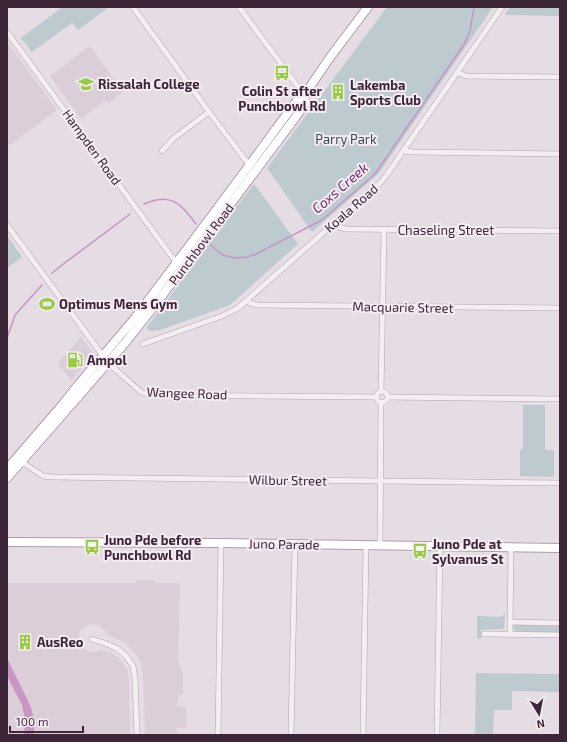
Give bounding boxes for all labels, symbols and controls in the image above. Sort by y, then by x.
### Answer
bus stop icon: Colin St after Punchbowl Rd [273,64,291,82]
school or university icon: Rissalah College [77,75,95,93]
place label: Rissalah College [98,76,200,92]
place label: Lakemba Sports Club [350,77,421,108]
place label: Colin St after Punchbowl Rd [238,83,326,114]
building icon: Lakemba Sports Club [329,83,347,101]
street label: Hampden Road [59,106,125,188]
park label: Parry Park [315,131,377,147]
water label: Coxs Creek [308,159,371,217]
street label: Koala Road [321,180,381,236]
street label: Punchbowl Road [165,200,237,288]
street label: Chaseling Street [398,222,494,238]
sports icon: Optimus Mens Gym [38,295,56,313]
place label: Optimus Mens Gym [59,296,178,312]
street label: Macquarie Street [352,298,454,316]
fuel station icon: Ampol [66,351,84,369]
place label: Ampol [87,352,127,368]
street label: Wangee Road [146,384,228,402]
street label: Wilbur Street [249,471,327,489]
place label: Juno Pde before Punchbowl Rd [104,532,201,563]
street label: Juno Parade [248,535,320,553]
place label: Juno Pde at Sylvanus St [432,536,504,567]
bus stop icon: Juno Pde before Punchbowl Rd [83,538,101,556]
bus stop icon: Juno Pde at Sylvanus St [411,542,429,560]
building icon: AusReo [16,633,34,651]
place label: AusReo [37,634,84,650]
north arrow [519,694,559,734]
scale bar [10,708,83,734]
text: 100 m [16,714,48,728]
text: N [536,717,546,731]

